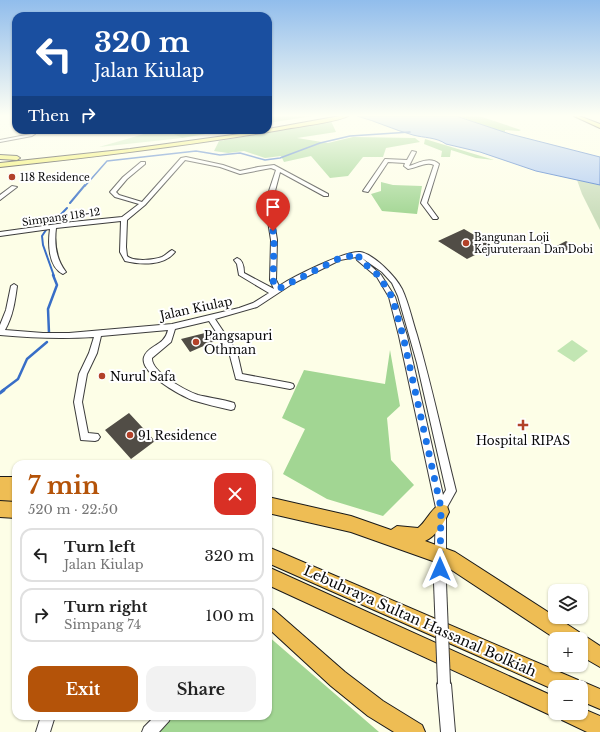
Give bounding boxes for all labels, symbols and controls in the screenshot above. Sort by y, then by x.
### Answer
text: 320 m [94,25,190,60]
icon: left [28,28,80,80]
text: Jalan Kiulap [94,60,204,82]
icon: right [77,104,99,126]
text: Then [28,106,69,125]
place label: 118 Residence [20,171,90,184]
marker: 118 Residence [7,172,17,182]
pin [256,190,290,231]
icon: arrive [262,196,284,218]
street label: Simpang 118-12 [21,205,101,229]
place label: Bangunan Loji Kejuruteraan Dan Dobi [474,231,594,256]
marker: Bangunan Loji Kejuruteraan Dan Dobi [461,238,471,248]
street label: Jalan Kiulap [157,293,233,323]
place label: Pangsapuri Othman [204,328,272,357]
marker: Pangsapuri Othman [191,337,201,347]
place label: Nurul Safa [110,369,176,384]
marker: Nurul Safa [97,371,107,381]
marker: Hospital RIPAS [517,419,529,431]
place label: 91 Residence [138,428,217,443]
marker: 91 Residence [125,430,135,440]
place label: Hospital RIPAS [476,433,570,448]
text: 7 min [28,471,99,500]
button: close [214,473,256,515]
text: 520 m · 22:50 [28,501,118,518]
text: Turn left [64,537,135,556]
icon: left [30,544,52,566]
text: 320 m [204,546,254,565]
position arrow [419,548,461,590]
text: Jalan Kiulap [64,556,144,573]
street label: Lebuhraya Sultan Hassanal Bolkiah [301,561,540,681]
map controls [548,584,588,720]
button: layers [548,584,588,624]
text: Turn right [64,597,147,616]
icon: right [30,604,52,626]
text: 100 m [205,606,254,625]
text: Simpang 74 [64,616,141,633]
button: + [548,632,588,672]
button: Exit [28,666,138,712]
button: Share [146,666,256,712]
button: − [548,680,588,720]

